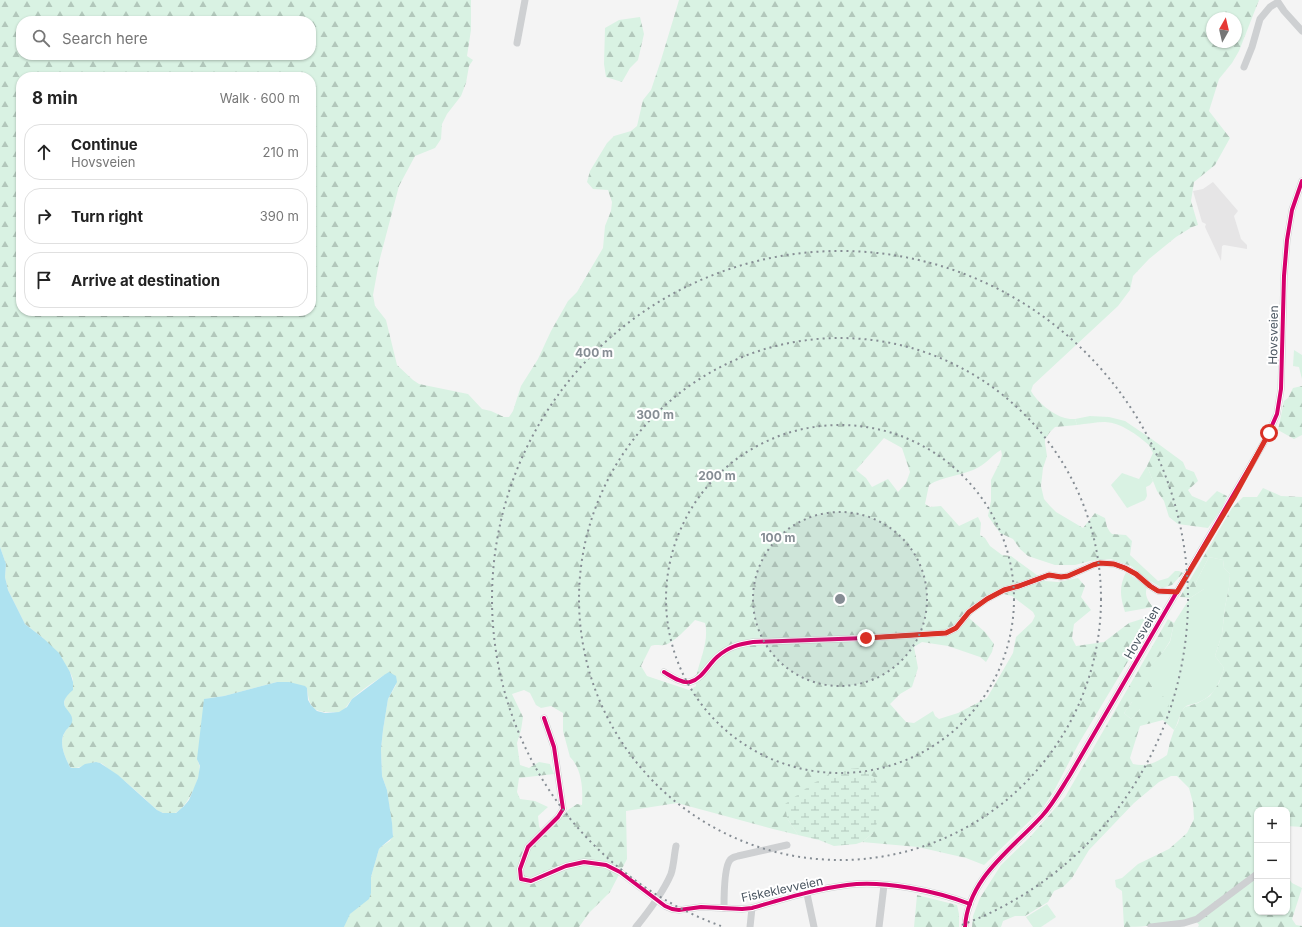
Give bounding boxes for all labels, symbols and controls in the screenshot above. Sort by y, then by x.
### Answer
north arrow [1206,12,1242,48]
search box [16,16,316,60]
icon: search [30,27,52,49]
text: Search here [62,29,148,48]
text: 8 min [32,88,78,108]
text: Walk · 600 m [220,90,300,106]
text: Continue [71,135,138,154]
icon: ahead [33,141,55,163]
text: 210 m [263,144,299,160]
text: Hovsveien [71,154,135,170]
icon: right [33,205,55,227]
text: Turn right [71,207,143,226]
text: 390 m [260,208,299,224]
icon: arrive [33,269,55,291]
text: Arrive at destination [71,271,220,290]
street label: Hovsveien [1265,305,1281,365]
text: 400 m [575,345,613,360]
text: 300 m [636,407,674,422]
route start [1260,424,1278,442]
text: 200 m [698,468,736,483]
text: 100 m [760,530,796,545]
centre of rings [833,592,847,606]
street label: Hovsveien [1121,602,1163,662]
route end [857,629,875,647]
map controls [1254,807,1290,915]
button: + [1254,807,1290,843]
button: − [1254,843,1290,879]
street label: Fiskeklevveien [740,873,824,905]
button: locate [1254,879,1290,915]

